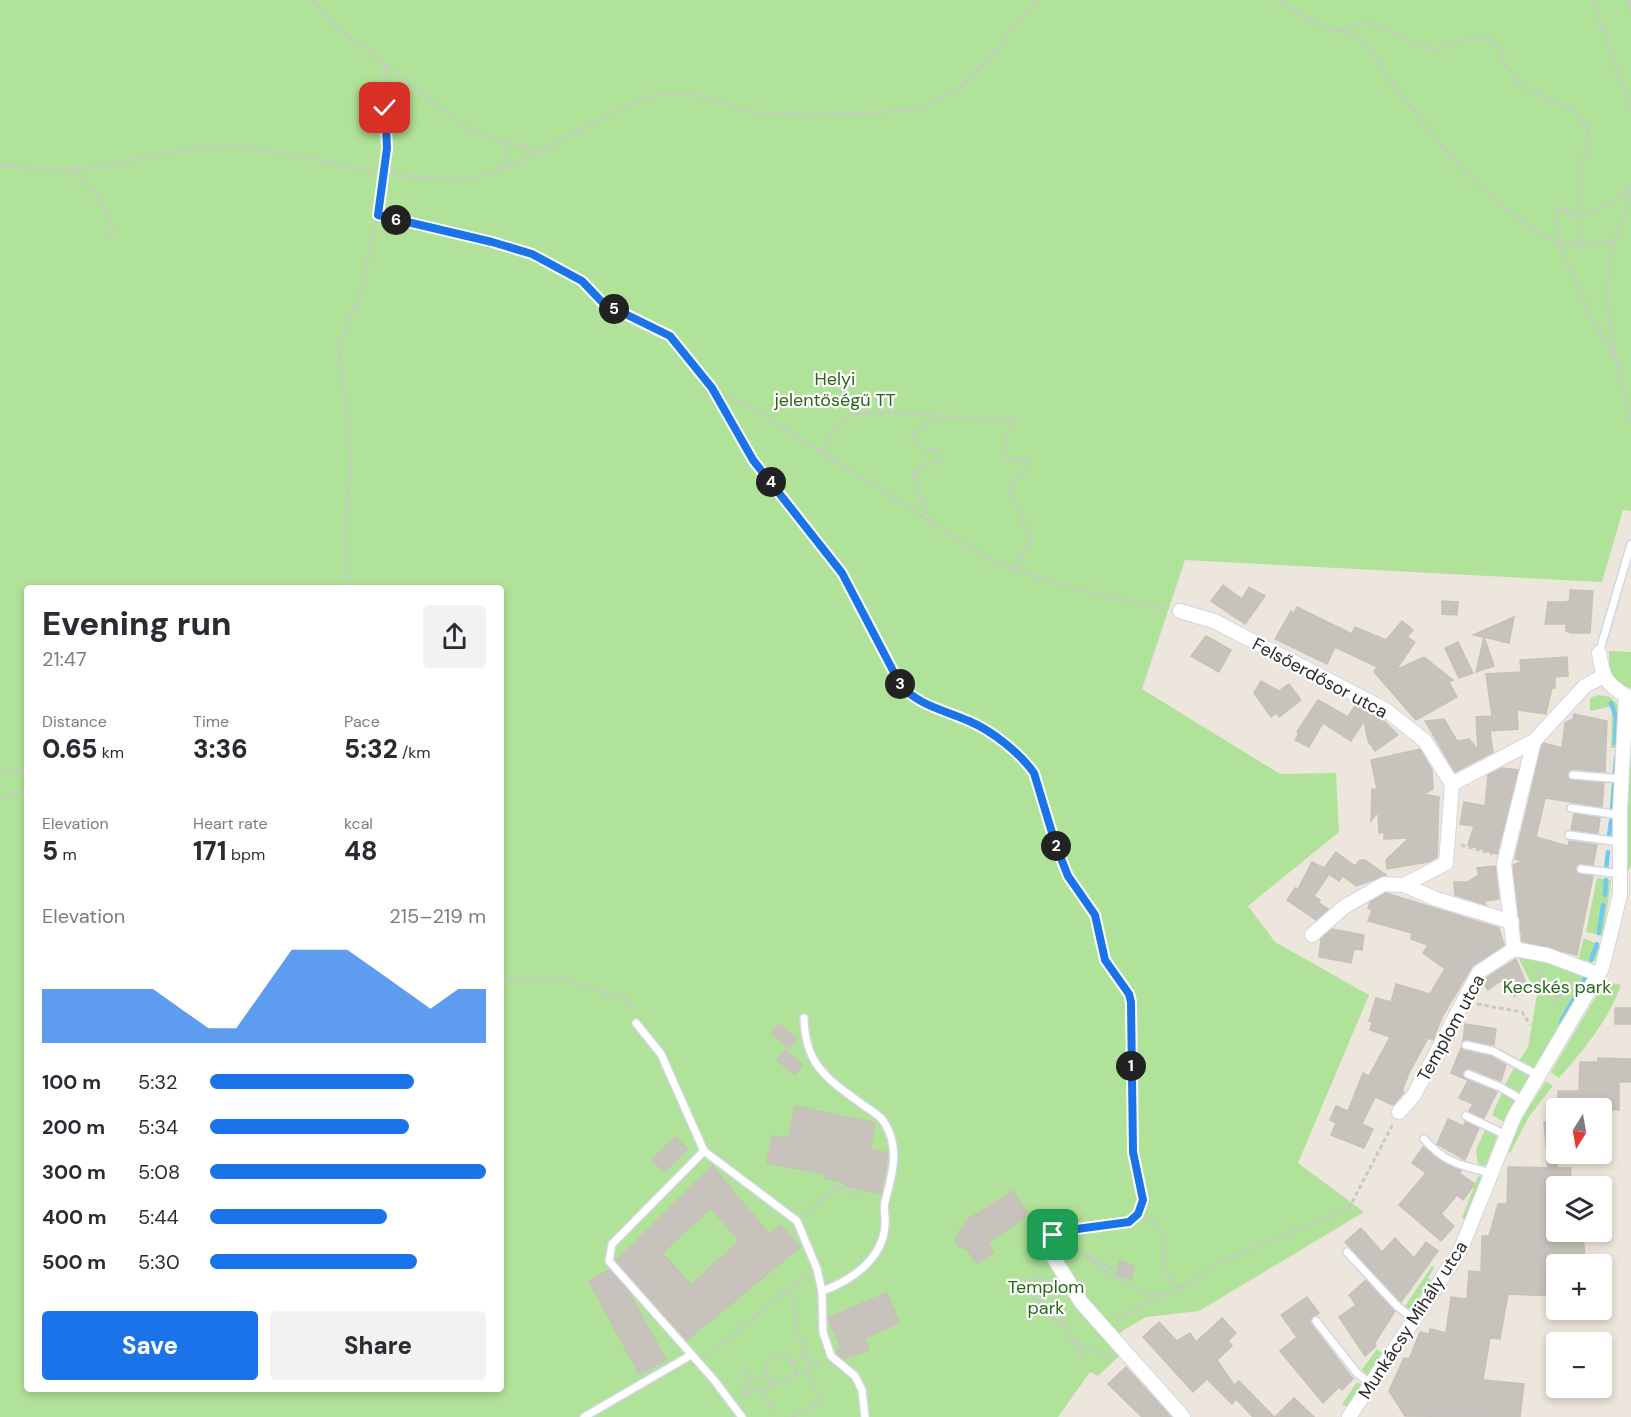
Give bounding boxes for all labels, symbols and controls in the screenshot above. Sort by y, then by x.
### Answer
pin [359,82,410,133]
icon: check [368,91,401,124]
pin: 6 [381,205,411,235]
text: 6 [391,209,401,230]
pin: 5 [599,294,629,324]
text: 5 [609,298,619,319]
park label: Helyi jelentőségű TT [773,367,896,412]
pin: 4 [756,467,786,497]
text: 4 [766,471,776,492]
text: Evening run [42,602,231,645]
button: share [423,605,486,668]
street label: Felsőerdősor utca [1248,632,1392,724]
text: 21:47 [42,646,87,672]
pin: 3 [885,669,915,699]
text: 3 [895,673,905,694]
text: Distance [42,711,107,732]
text: Time [193,711,229,732]
text: Pace [344,711,380,732]
text: 0.65 [42,732,97,766]
text: 3:36 [193,732,248,766]
text: 5:32 [344,732,398,766]
text: km [97,742,124,763]
text: /km [398,742,431,763]
text: Elevation [42,813,109,834]
text: Heart rate [193,813,268,834]
text: kcal [344,813,373,834]
pin: 2 [1041,831,1071,861]
text: 5 [42,834,58,868]
text: 171 [193,834,227,868]
text: 48 [344,834,378,868]
text: 2 [1051,835,1061,856]
text: m [58,844,77,865]
text: bpm [227,844,265,865]
text: Elevation [42,903,125,929]
text: 215–219 m [389,903,486,929]
street label: Templom utca [1412,970,1490,1086]
park label: Kecskés park [1503,975,1611,999]
pin: 1 [1116,1051,1146,1081]
text: 1 [1128,1055,1134,1076]
text: 100 m [42,1069,101,1095]
text: 5:32 [138,1069,178,1095]
north arrow [1546,1098,1612,1164]
map controls [1546,1098,1612,1398]
text: 200 m [42,1114,105,1140]
text: 5:34 [138,1114,178,1140]
text: 300 m [42,1159,106,1185]
text: 5:08 [138,1159,180,1185]
button: layers [1546,1176,1612,1242]
text: 400 m [42,1204,107,1230]
text: 5:44 [138,1204,179,1230]
pin [1027,1209,1078,1260]
icon: arrive [1036,1218,1069,1251]
street label: Munkácsy Mihály utca [1353,1236,1473,1404]
text: 500 m [42,1249,106,1275]
text: 5:30 [138,1249,180,1275]
button: + [1546,1254,1612,1320]
park label: Templom park [1008,1275,1084,1320]
button: Save [42,1311,258,1380]
button: Share [270,1311,486,1380]
button: − [1546,1332,1612,1398]

